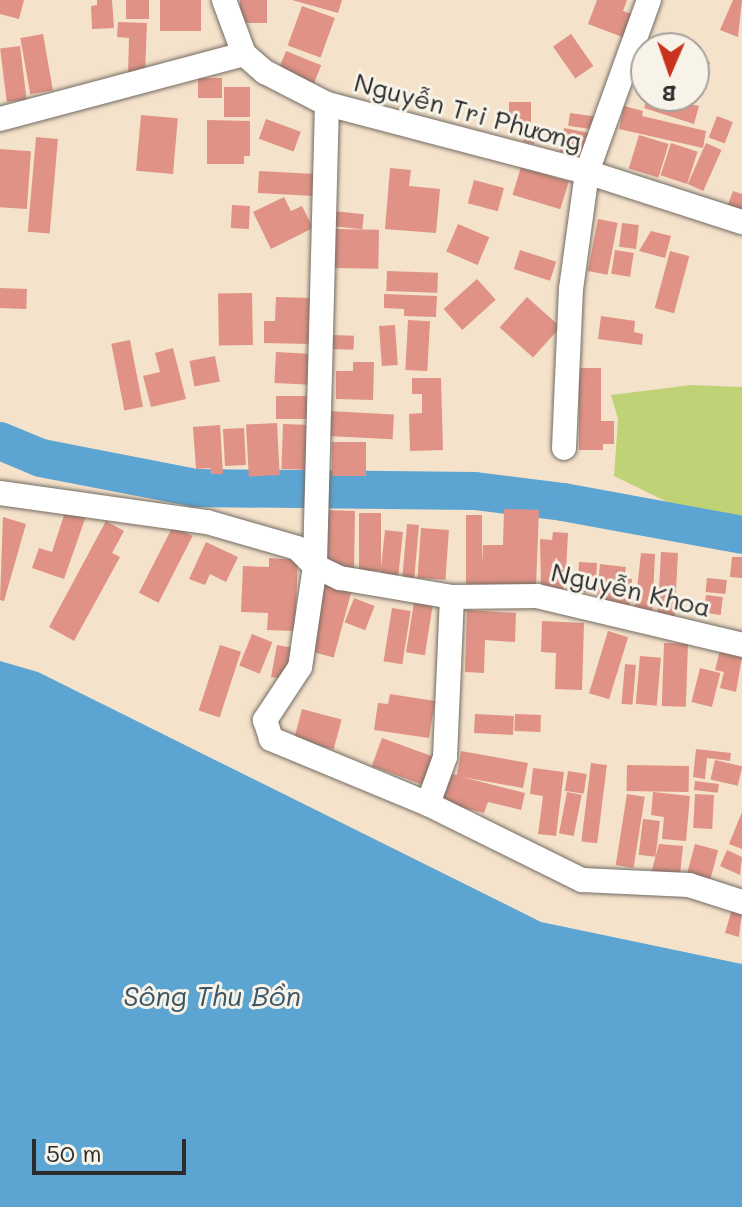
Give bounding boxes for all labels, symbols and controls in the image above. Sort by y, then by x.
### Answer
north arrow [630,32,710,112]
street label: Nguyễn Tri Phương [351,67,585,157]
text: B [661,80,677,109]
street label: Nguyễn Khoa [548,556,714,624]
water label: Sông Thu Bồn [123,978,301,1012]
scale bar [36,1123,190,1173]
text: 50 m [46,1137,102,1168]

